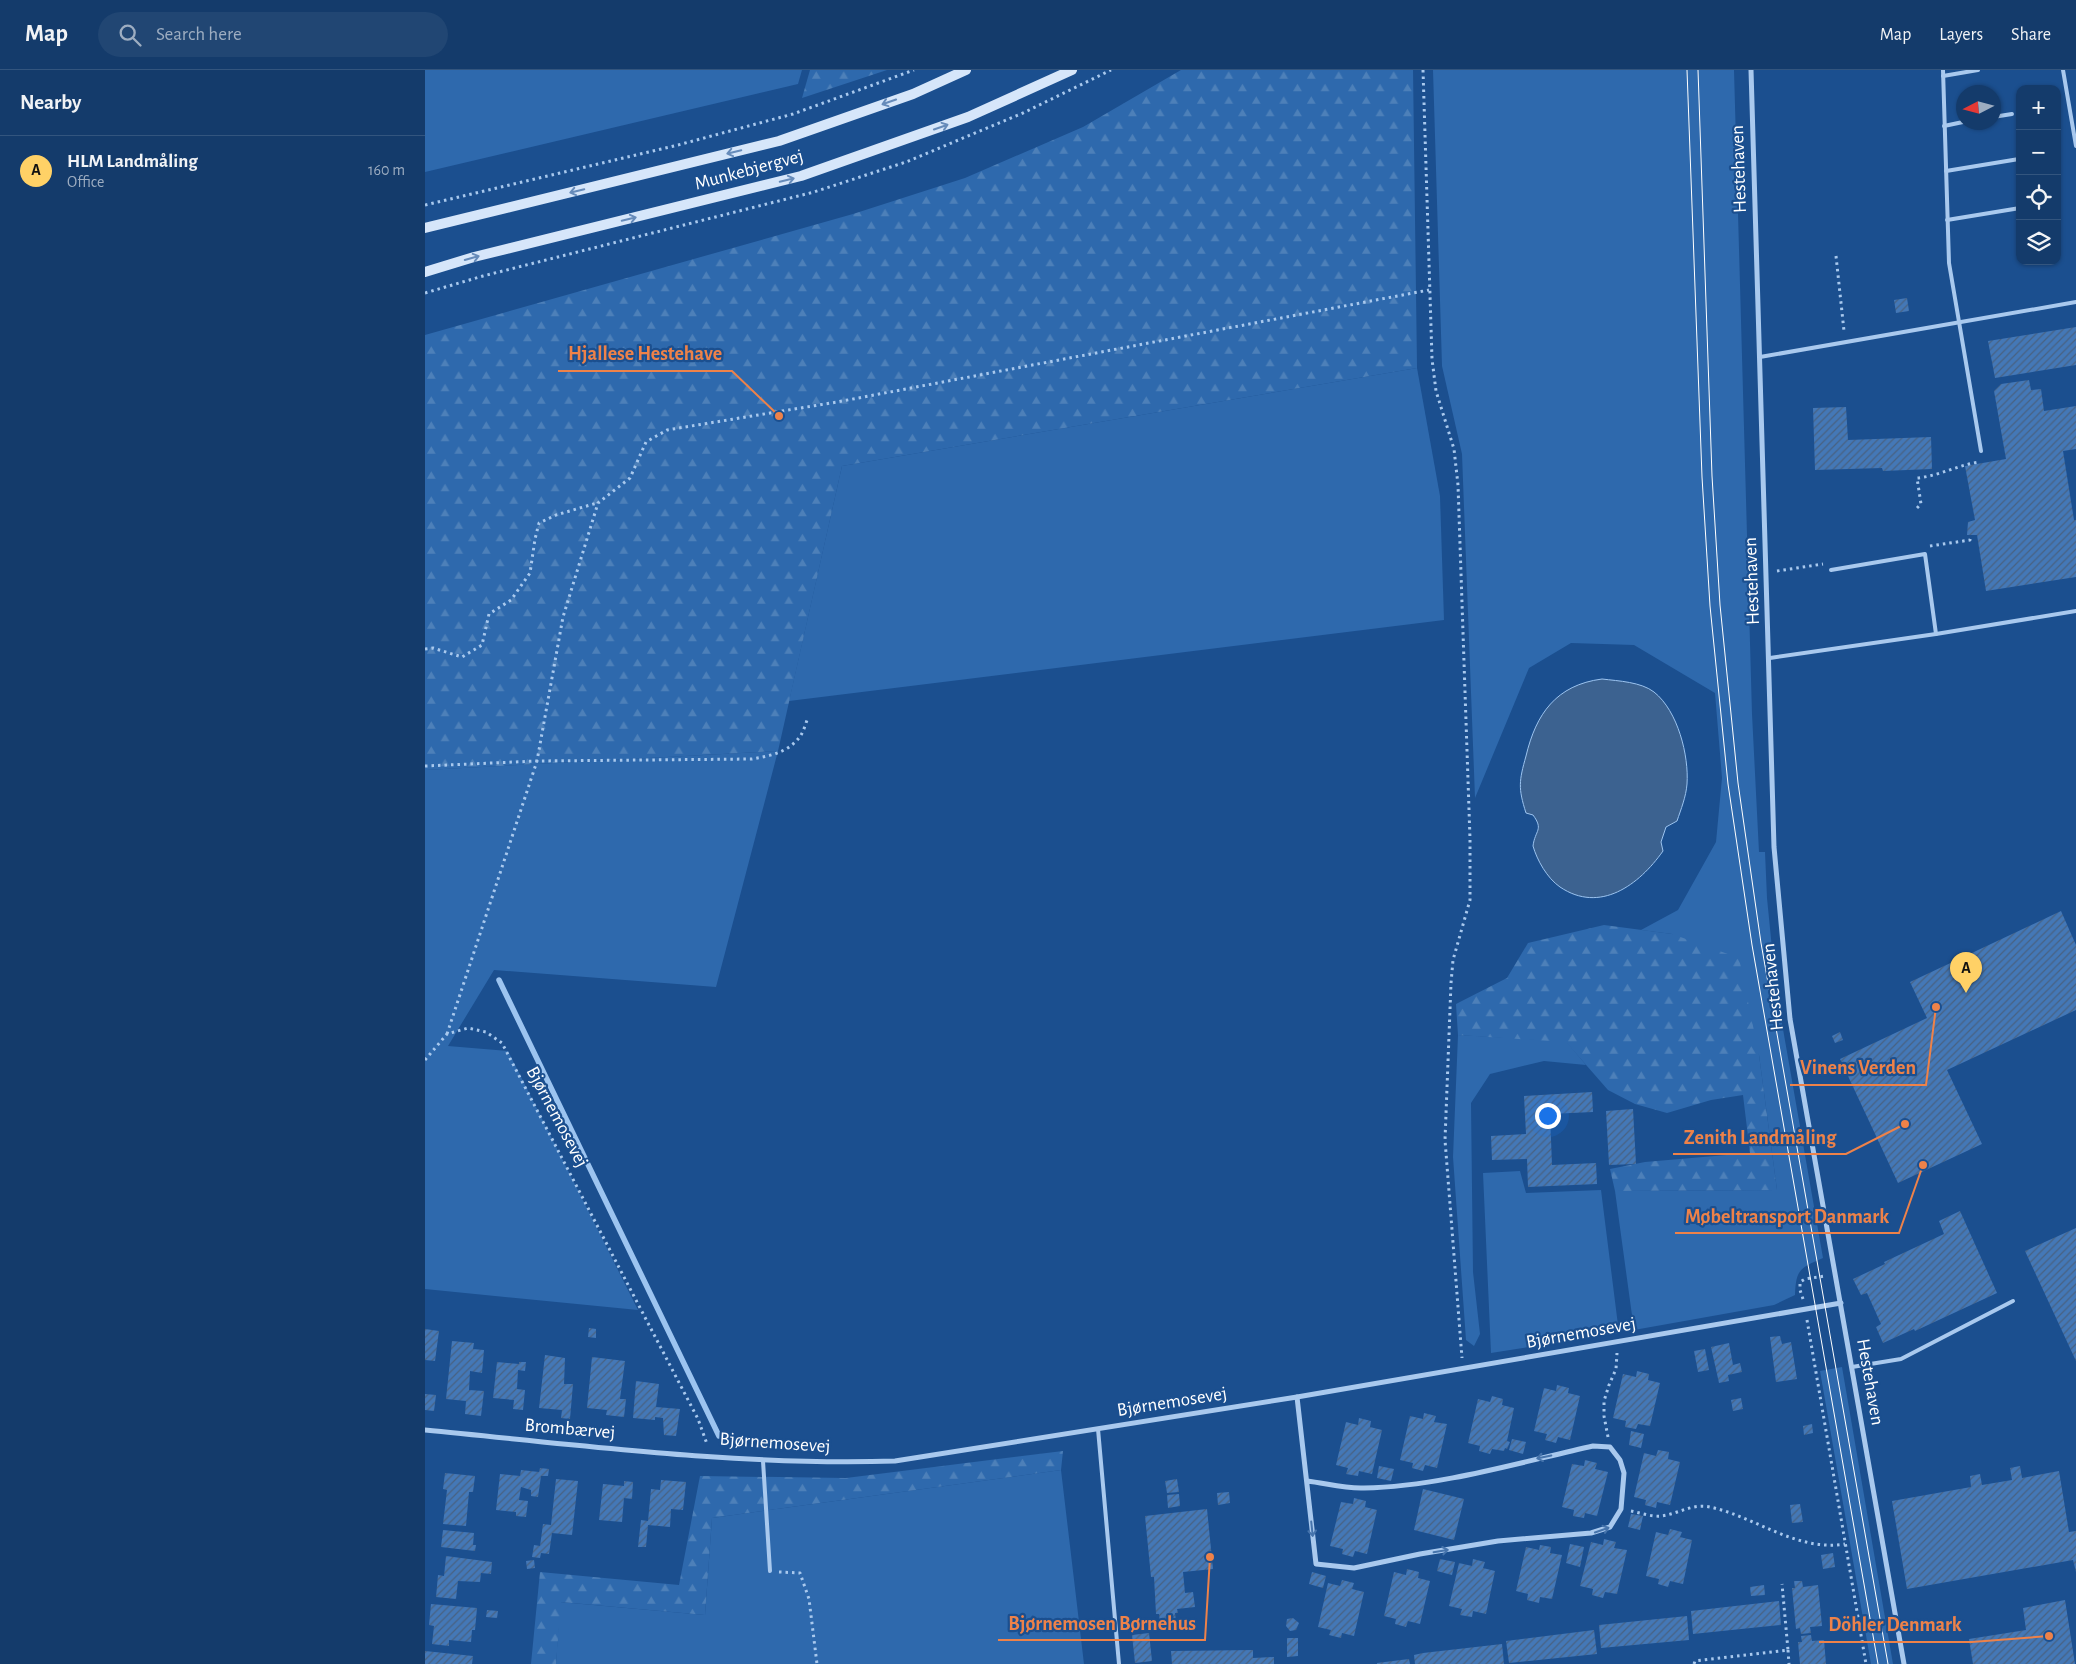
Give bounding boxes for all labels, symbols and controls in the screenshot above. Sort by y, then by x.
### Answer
search box [98,12,448,57]
icon: search [116,21,144,49]
text: Map [25,22,68,46]
text: Search here [156,25,242,44]
text: Map [1880,26,1911,44]
text: Layers [1939,26,1983,44]
text: Share [2011,26,2051,44]
north arrow [1956,85,2001,130]
map controls [2016,85,2061,265]
button: + [2016,85,2061,130]
text: Nearby [20,92,81,113]
one-way arrow [882,98,897,107]
one-way arrow [933,122,948,131]
street label: Hestehaven [1728,125,1750,213]
button: − [2016,130,2061,175]
street label: Munkebjergvej [693,146,805,194]
one-way arrow [727,148,743,157]
text: HLM Landmåling [67,152,198,171]
text: A [31,162,41,178]
text: 160 m [368,162,405,178]
text: Office [67,174,104,190]
one-way arrow [779,175,795,184]
button: locate [2016,175,2061,220]
one-way arrow [569,187,585,196]
one-way arrow [621,214,637,223]
button: layers [2016,220,2061,265]
one-way arrow [463,253,479,262]
callout: Hjallese Hestehave [558,336,732,371]
text: Hjallese Hestehave [568,344,722,364]
street label: Hestehaven [1741,537,1763,625]
street label: Hestehaven [1759,942,1787,1032]
pin: A [1950,952,1982,993]
callout: Vinens Verden [1790,1050,1926,1085]
text: Vinens Verden [1800,1058,1916,1078]
street label: Bjørnemosevej [523,1064,591,1170]
your location [1535,1103,1561,1129]
callout: Zenith Landmåling [1673,1119,1846,1154]
text: Zenith Landmåling [1684,1128,1837,1148]
callout: Møbeltransport Danmark [1675,1198,1899,1233]
text: Møbeltransport Danmark [1685,1207,1889,1227]
street label: Bjørnemosevej [1525,1314,1637,1352]
street label: Hestehaven [1853,1337,1887,1427]
street label: Bjørnemosevej [1116,1384,1228,1420]
street label: Brombærvej [524,1416,616,1442]
street label: Bjørnemosevej [719,1430,831,1456]
one-way arrow [1537,1453,1553,1462]
one-way arrow [1307,1521,1317,1537]
one-way arrow [1594,1524,1610,1534]
one-way arrow [1433,1545,1449,1555]
callout: Bjørnemosen Børnehus [998,1605,1205,1640]
callout: Döhler Denmark [1819,1607,1972,1642]
text: Bjørnemosen Børnehus [1008,1614,1196,1634]
text: Döhler Denmark [1828,1615,1962,1635]

